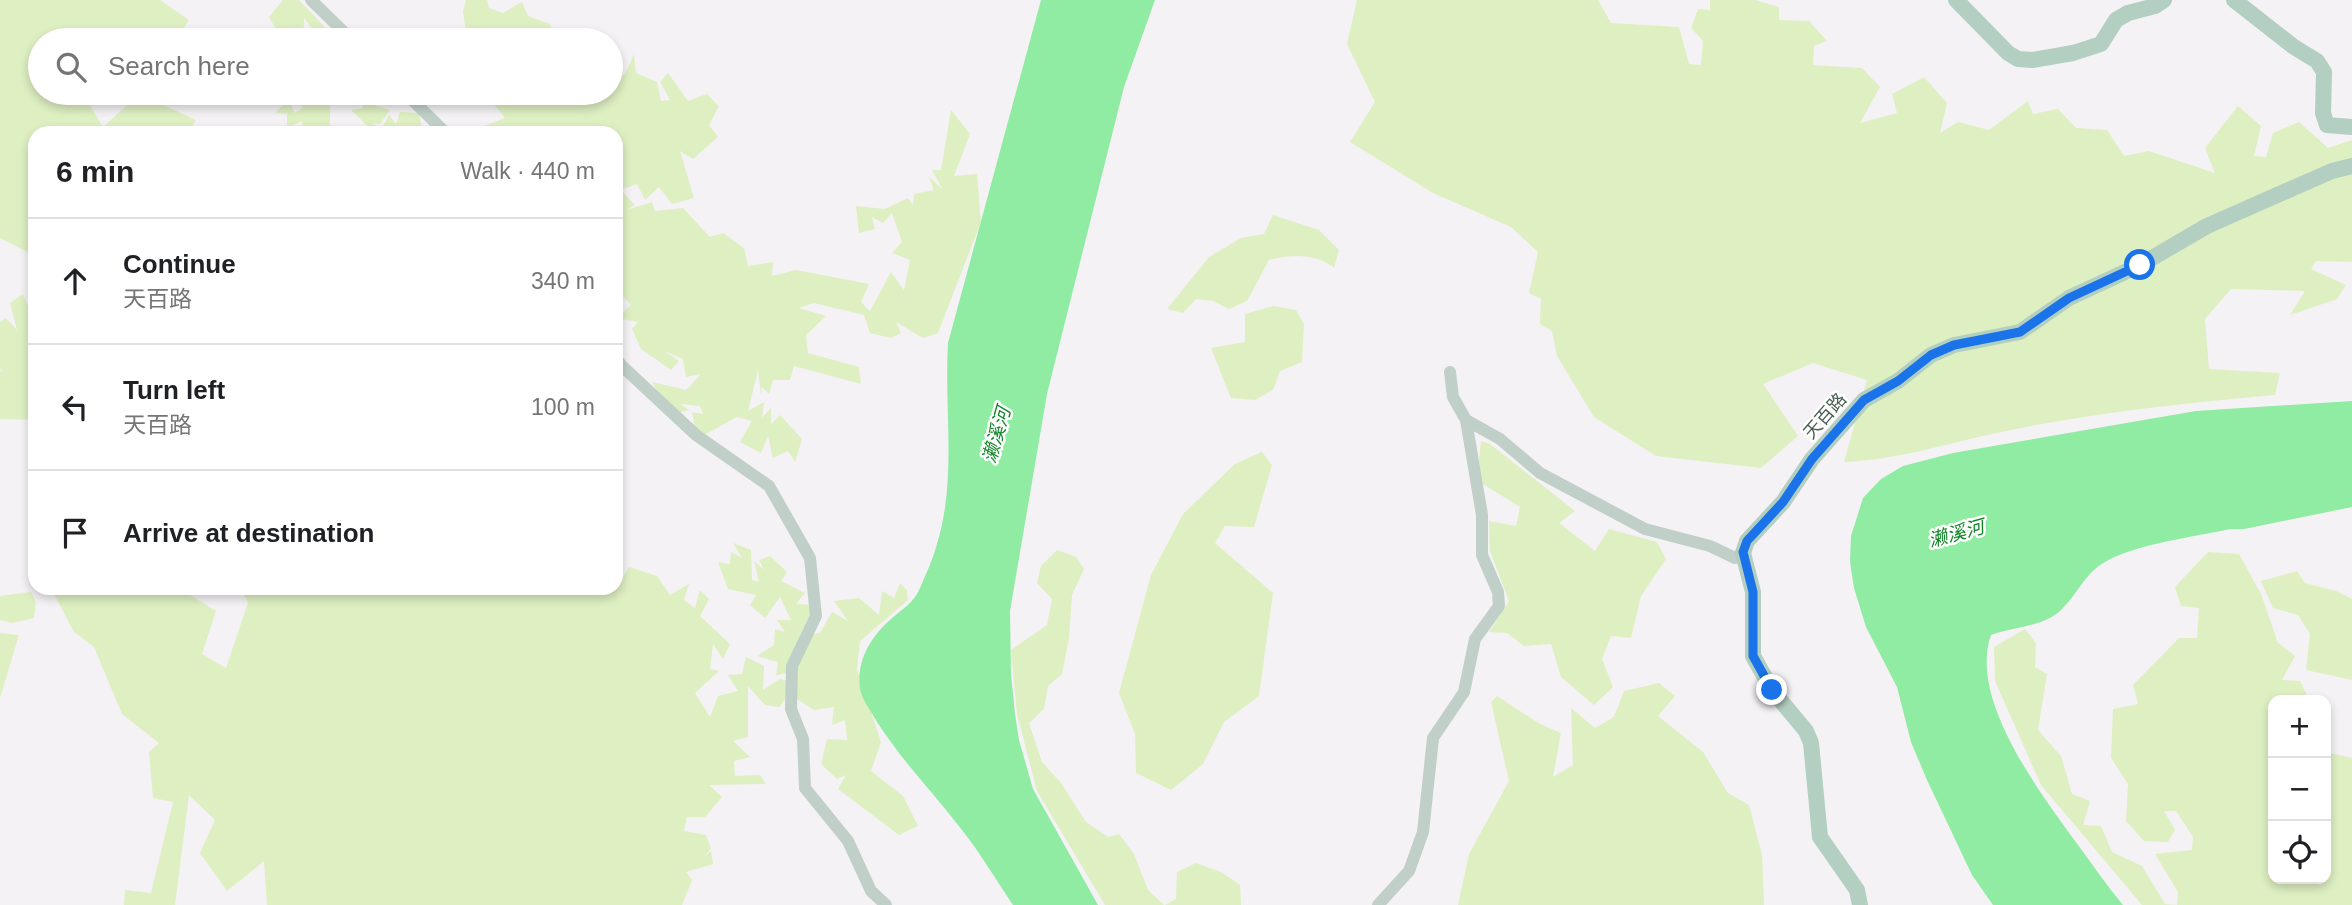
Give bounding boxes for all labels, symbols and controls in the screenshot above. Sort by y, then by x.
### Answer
search box [28,28,623,105]
icon: search [52,48,90,86]
text: Search here [108,51,250,81]
text: 6 min [56,155,134,188]
text: Walk · 440 m [460,158,595,184]
text: Continue [123,249,236,279]
route start [2124,249,2155,280]
icon: ahead [56,262,94,300]
text: 340 m [531,268,595,294]
text: 天百路 [123,286,192,312]
text: Turn left [123,375,225,405]
icon: left [56,388,94,426]
street label: 天百路 [1800,389,1850,443]
text: 100 m [531,394,595,420]
water label: 濑溪河 [979,401,1016,465]
text: 天百路 [123,412,192,438]
icon: arrive [56,514,94,552]
water label: 濑溪河 [1926,515,1990,551]
text: Arrive at destination [123,518,374,548]
route end [1756,674,1787,705]
map controls [2268,695,2331,884]
button: + [2268,695,2331,758]
button: − [2268,758,2331,821]
button: locate [2268,821,2331,884]

